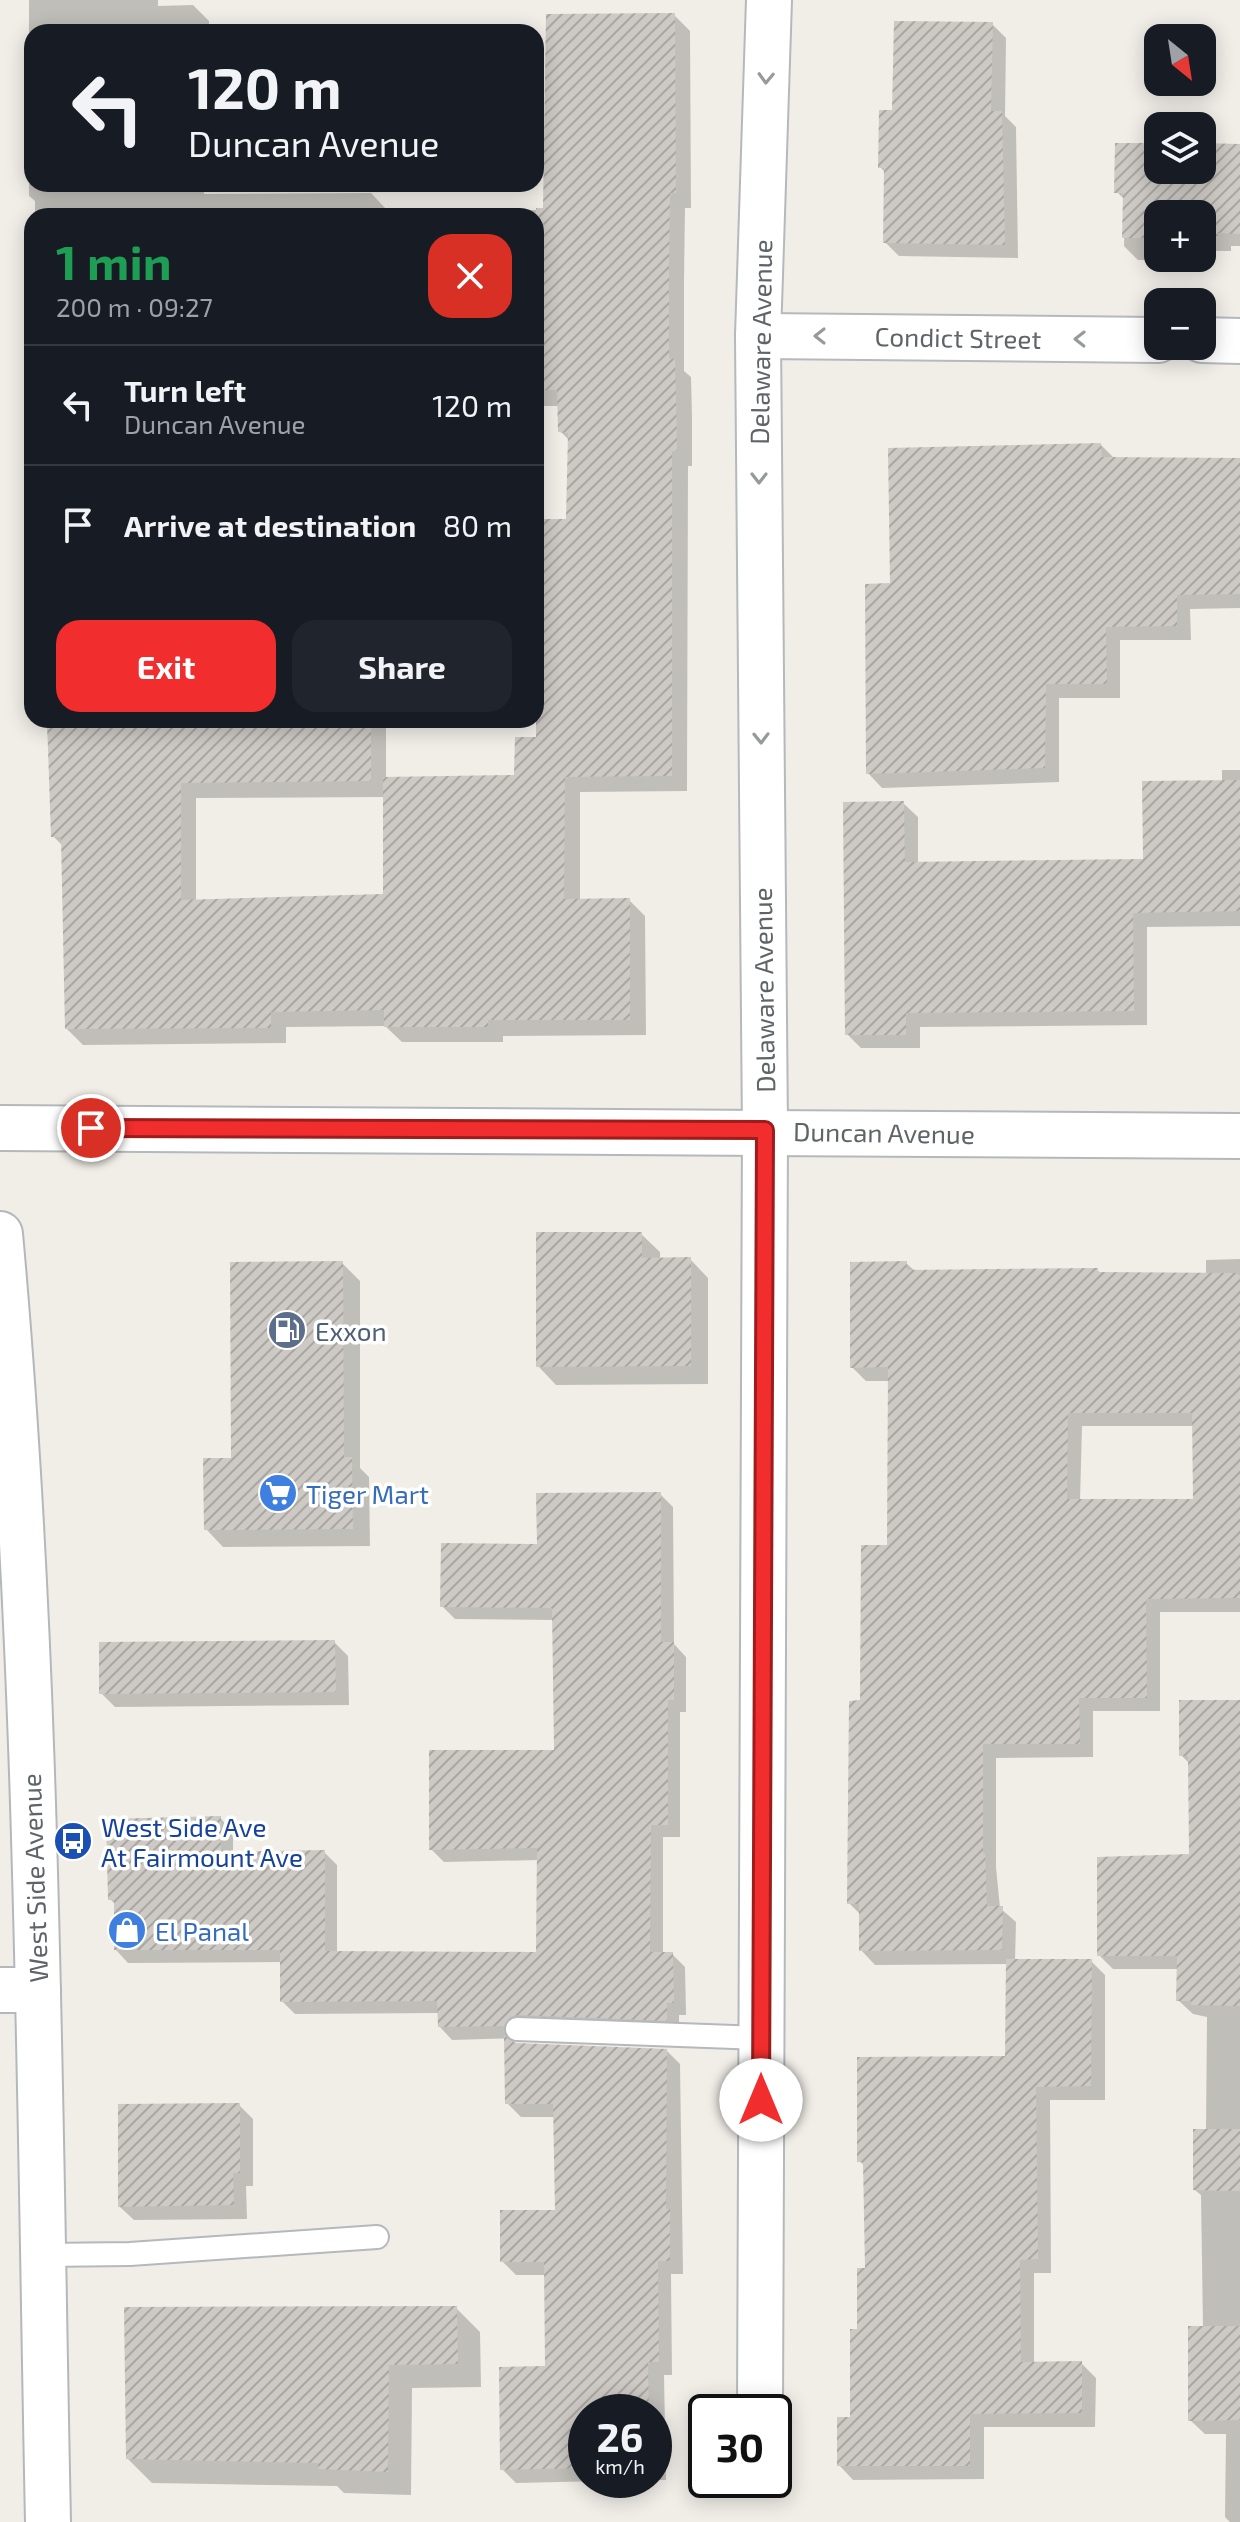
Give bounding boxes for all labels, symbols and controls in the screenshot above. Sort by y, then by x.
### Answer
north arrow [1144,24,1216,96]
map controls [1144,24,1216,360]
text: 120 m [188,53,342,120]
icon: left [56,56,160,160]
one-way arrow [758,72,775,85]
button: layers [1144,112,1216,184]
text: Duncan Avenue [188,121,439,164]
button: + [1144,200,1216,272]
text: 1 min [56,232,172,290]
button: close [428,234,512,318]
street label: Delaware Avenue [743,239,777,445]
button: − [1144,288,1216,360]
text: 200 m · 09:27 [56,291,213,322]
street label: Condict Street [874,320,1042,354]
one-way arrow [813,327,826,345]
one-way arrow [1073,330,1086,348]
text: Turn left [124,372,246,408]
icon: left [56,383,100,427]
text: 120 m [432,387,512,423]
text: Duncan Avenue [124,408,306,439]
one-way arrow [750,472,768,485]
icon: arrive [56,503,100,547]
text: Arrive at destination [124,507,416,543]
text: 80 m [443,507,512,543]
button: Exit [56,620,276,712]
button: Share [292,620,512,712]
one-way arrow [752,732,770,745]
street label: Delaware Avenue [746,887,780,1093]
pin [57,1094,125,1162]
icon: arrive [69,1106,113,1150]
street label: Duncan Avenue [793,1115,975,1149]
fuel station icon: Exxon [266,1309,308,1351]
place label: Exxon [315,1315,387,1346]
supermarket icon: Tiger Mart [257,1472,299,1514]
place label: Tiger Mart [306,1478,429,1509]
street label: West Side Avenue [15,1773,53,1983]
place label: West Side Ave At Fairmount Ave [101,1811,303,1872]
bus stop icon: West Side Ave At Fairmount Ave [52,1820,94,1862]
shop icon: El Panal [106,1909,148,1951]
place label: El Panal [155,1915,249,1946]
position arrow [719,2058,803,2142]
speed limit sign: 30 [688,2394,792,2498]
text: 26 [597,2412,643,2460]
text: km/h [595,2454,645,2478]

